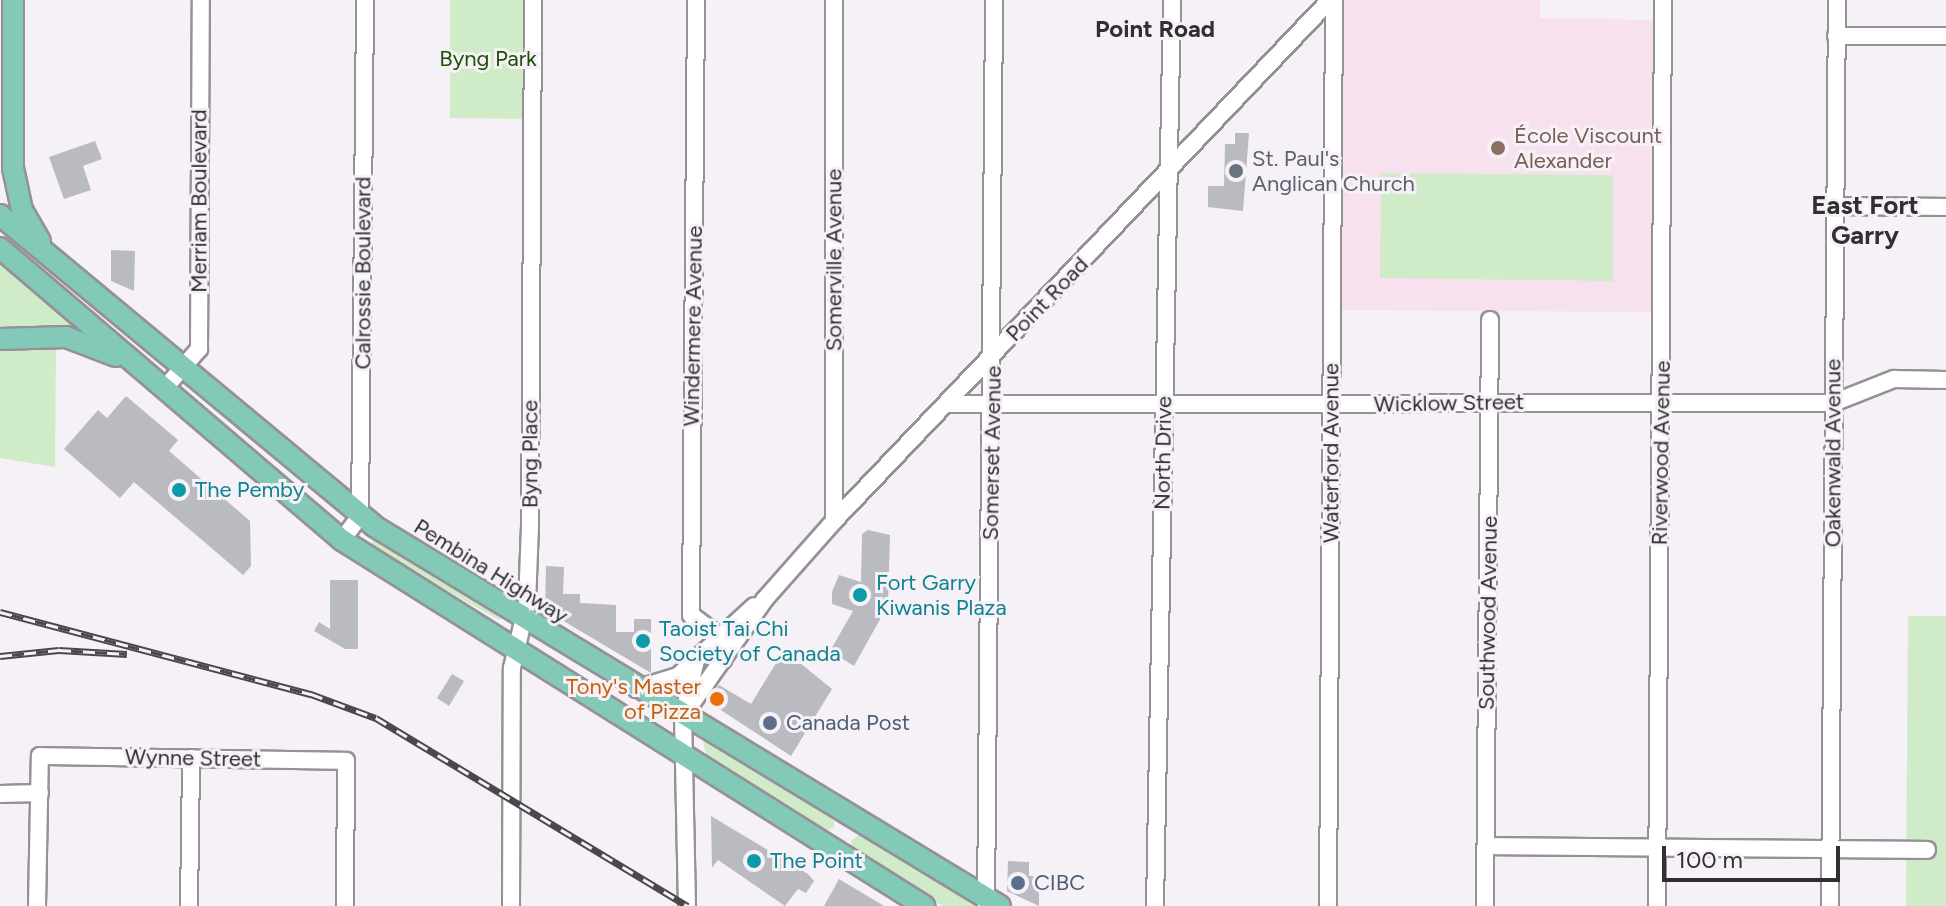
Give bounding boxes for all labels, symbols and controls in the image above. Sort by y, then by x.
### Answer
district label: Point Road [1095,15,1215,43]
park label: Byng Park [439,46,537,72]
street label: Merriam Boulevard [186,109,212,293]
place label: École Viscount Alexander [1514,122,1662,174]
marker: École Viscount Alexander [1489,139,1507,157]
place label: St. Paul's Anglican Church [1252,145,1415,196]
marker: St. Paul's Anglican Church [1227,162,1245,180]
street label: Somerville Avenue [821,169,847,351]
street label: Calrossie Boulevard [350,177,376,369]
district label: East Fort Garry [1811,190,1919,252]
street label: Windermere Avenue [678,225,708,427]
street label: Point Road [1000,251,1094,347]
street label: Oakenwald Avenue [1820,359,1846,547]
street label: Riverwood Avenue [1646,360,1676,546]
street label: Waterford Avenue [1318,363,1344,543]
street label: Somerset Avenue [977,365,1007,541]
street label: Wicklow Street [1374,388,1524,418]
street label: North Drive [1149,396,1177,510]
street label: Byng Place [517,400,543,508]
place label: The Pemby [195,477,304,503]
marker: The Pemby [170,481,188,499]
street label: Pembina Highway [409,513,573,629]
street label: Southwood Avenue [1473,516,1503,710]
place label: Fort Garry Kiwanis Plaza [876,569,1007,620]
marker: Fort Garry Kiwanis Plaza [851,586,869,604]
place label: Taoist Tai Chi Society of Canada [659,615,841,666]
marker: Taoist Tai Chi Society of Canada [634,632,652,650]
place label: Tony's Master of Pizza [566,673,701,724]
marker: Tony's Master of Pizza [708,690,726,708]
place label: Canada Post [786,710,910,736]
marker: Canada Post [761,714,779,732]
street label: Wynne Street [125,744,261,772]
scale bar [1666,830,1844,880]
text: 100 m [1676,845,1743,874]
place label: The Point [770,848,863,874]
marker: The Point [745,852,763,870]
place label: CIBC [1034,870,1085,896]
marker: CIBC [1009,874,1027,892]

